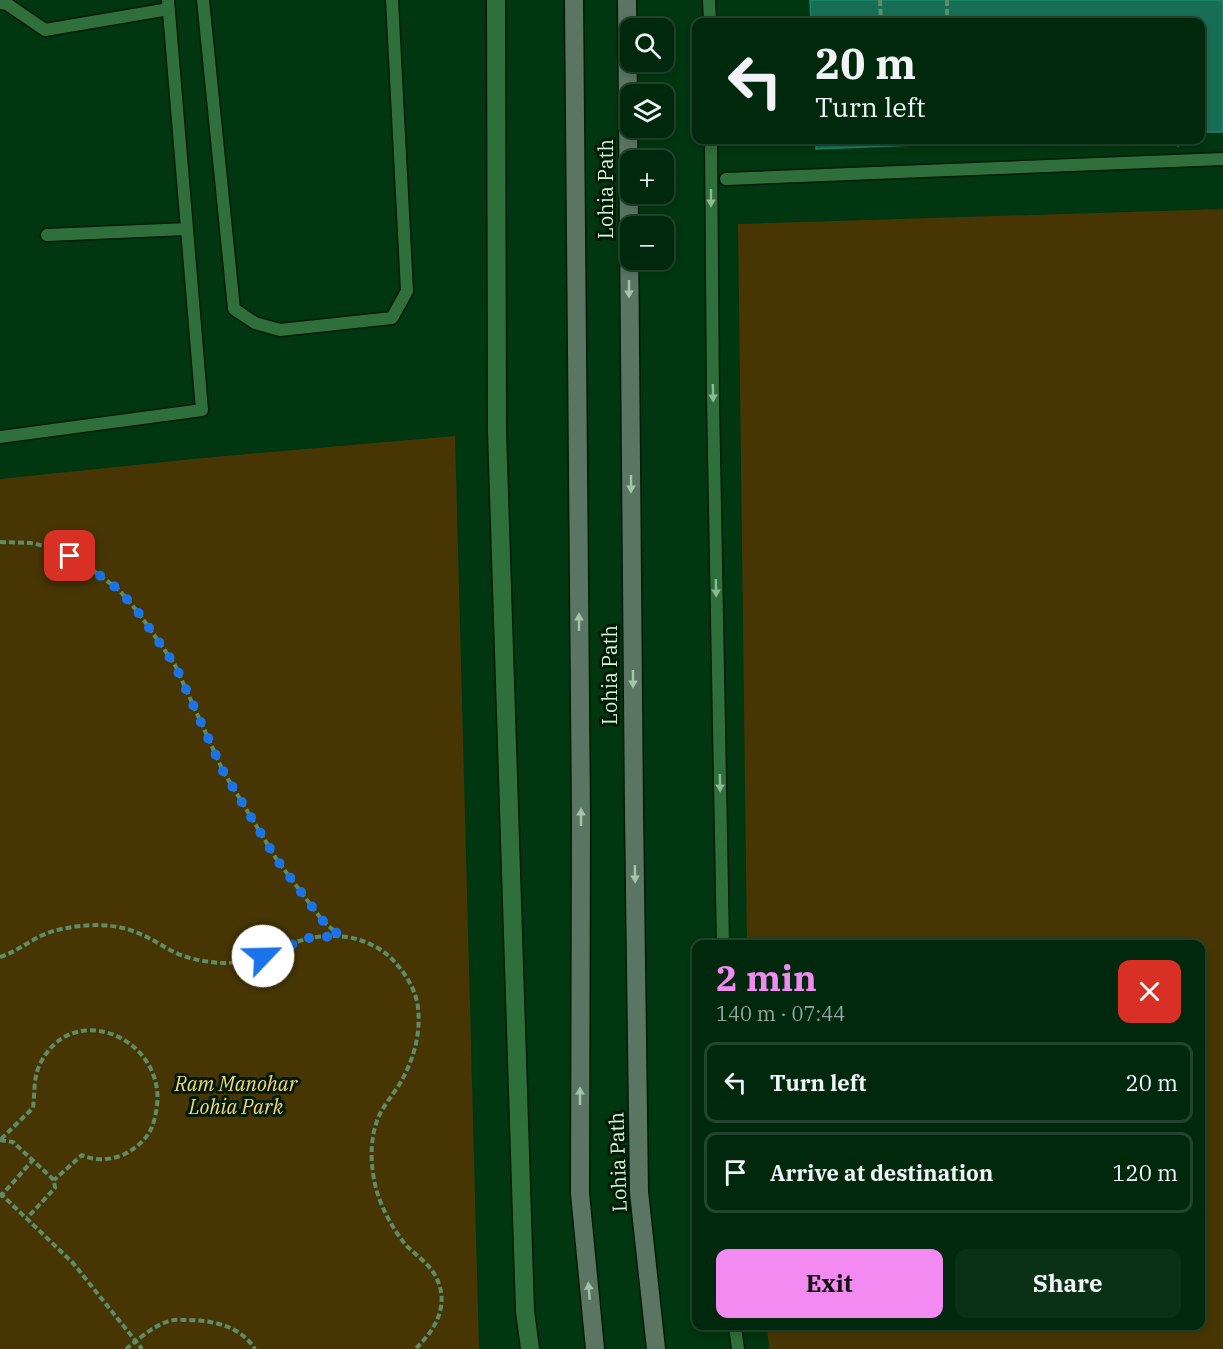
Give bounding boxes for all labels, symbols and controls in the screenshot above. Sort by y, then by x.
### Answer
map controls [620,18,674,270]
button: search [620,18,674,72]
text: 20 m [815,36,916,91]
icon: left [716,42,794,120]
button: layers [620,84,674,138]
text: Turn left [815,89,926,124]
street label: Lohia Path [592,139,619,239]
button: + [620,150,674,204]
one-way arrow [706,188,716,207]
button: − [620,216,674,270]
one-way arrow [624,280,634,299]
one-way arrow [708,383,717,402]
one-way arrow [626,475,636,494]
pin [44,530,95,581]
icon: arrive [53,539,86,572]
one-way arrow [711,578,721,597]
one-way arrow [574,613,584,632]
street label: Lohia Path [596,625,623,725]
one-way arrow [628,670,637,689]
one-way arrow [715,773,724,792]
one-way arrow [576,808,586,827]
one-way arrow [630,865,639,884]
position arrow [231,924,295,988]
text: 2 min [716,954,817,1001]
button: close [1118,960,1181,1023]
text: 140 m · 07:44 [716,1000,845,1027]
icon: left [719,1066,752,1099]
text: Turn left [770,1068,866,1097]
text: 20 m [1126,1068,1178,1097]
park label: Ram Manohar Lohia Park [174,1070,299,1120]
one-way arrow [575,1087,585,1106]
street label: Lohia Path [602,1112,633,1212]
icon: arrive [719,1156,752,1189]
text: Arrive at destination [770,1158,993,1187]
text: 120 m [1112,1158,1178,1187]
button: Exit [716,1249,943,1318]
button: Share [955,1249,1181,1318]
one-way arrow [584,1281,594,1300]

